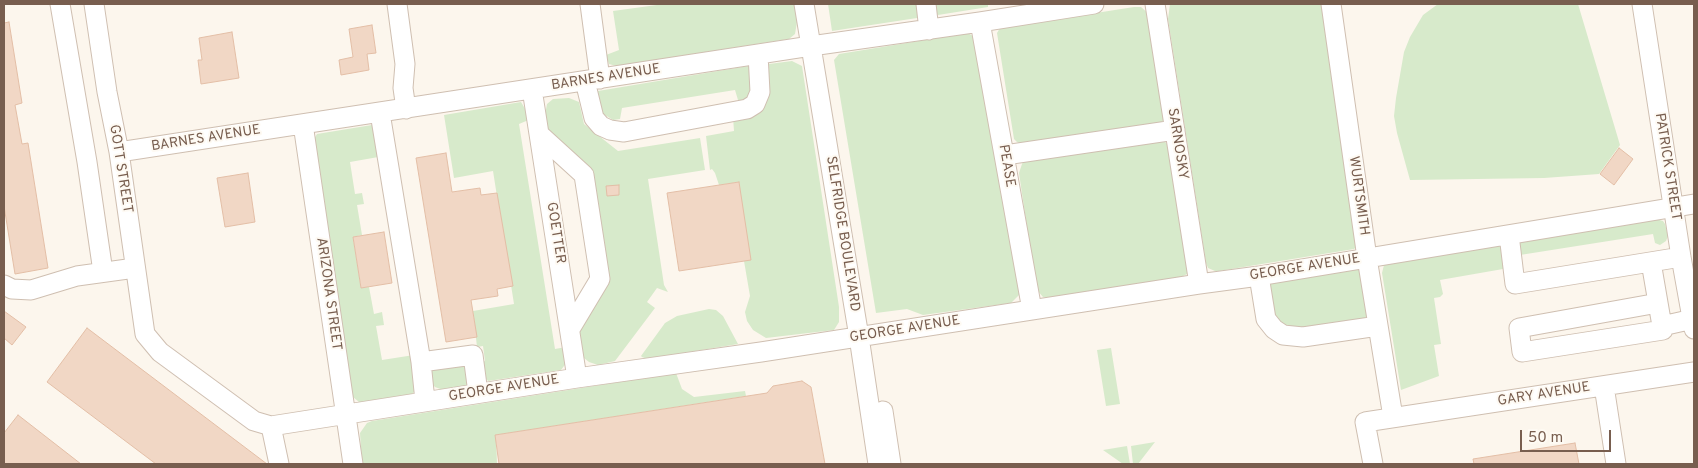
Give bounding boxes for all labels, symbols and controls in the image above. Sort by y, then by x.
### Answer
street label: BARNES AVENUE [550,61,662,95]
street label: SARNOSKY [1163,107,1191,181]
street label: PATRICK STREET [1650,112,1684,222]
street label: BARNES AVENUE [150,122,262,156]
street label: GOTT STREET [105,124,135,214]
street label: PEASE [994,143,1018,189]
street label: SELFRIDGE BOULEVARD [821,155,863,313]
street label: WURTSMITH [1344,155,1372,237]
street label: GOETTER [542,201,568,265]
street label: ARIZONA STREET [312,236,344,352]
street label: GEORGE AVENUE [1248,251,1362,285]
street label: GEORGE AVENUE [848,313,962,347]
street label: GEORGE AVENUE [447,372,561,406]
street label: GARY AVENUE [1497,379,1591,411]
scale bar [1523,420,1614,452]
text: 50 m [1528,429,1563,448]

